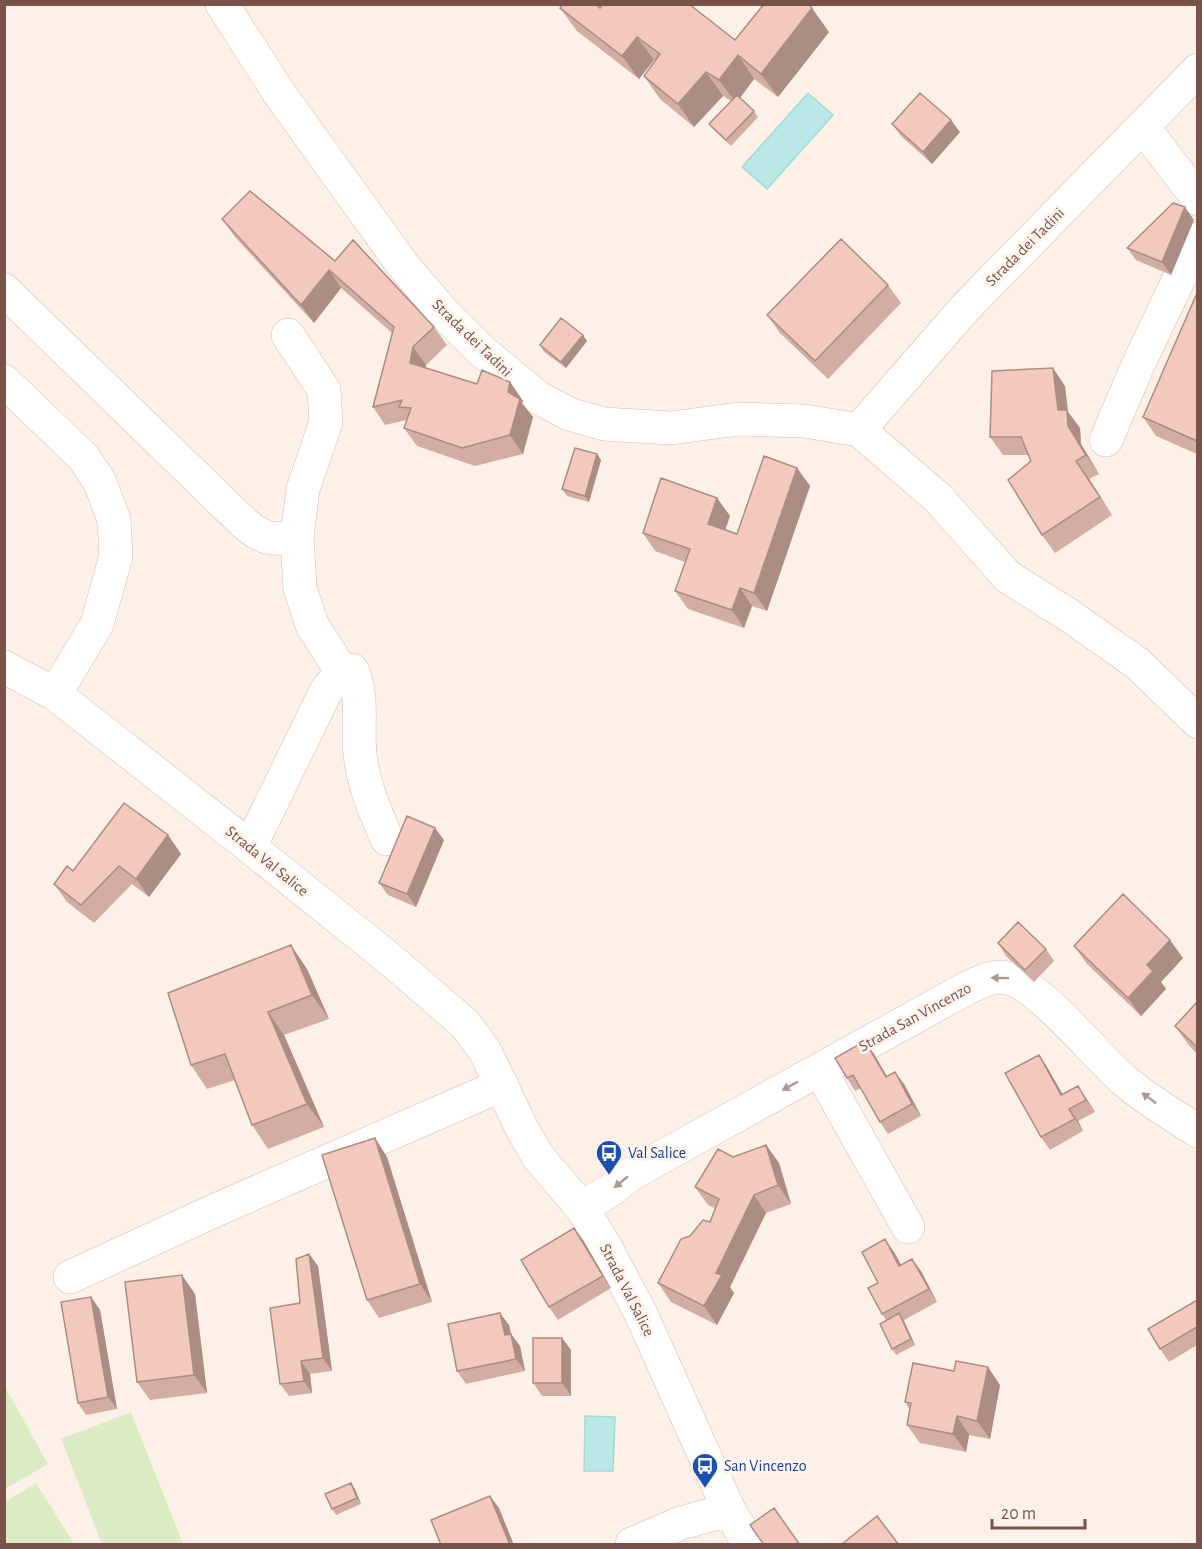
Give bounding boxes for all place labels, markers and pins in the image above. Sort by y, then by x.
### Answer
bus stop icon: Val Salice [594,1138,624,1176]
place label: Val Salice [628,1145,686,1161]
bus stop icon: San Vincenzo [690,1451,720,1489]
place label: San Vincenzo [724,1458,807,1474]

